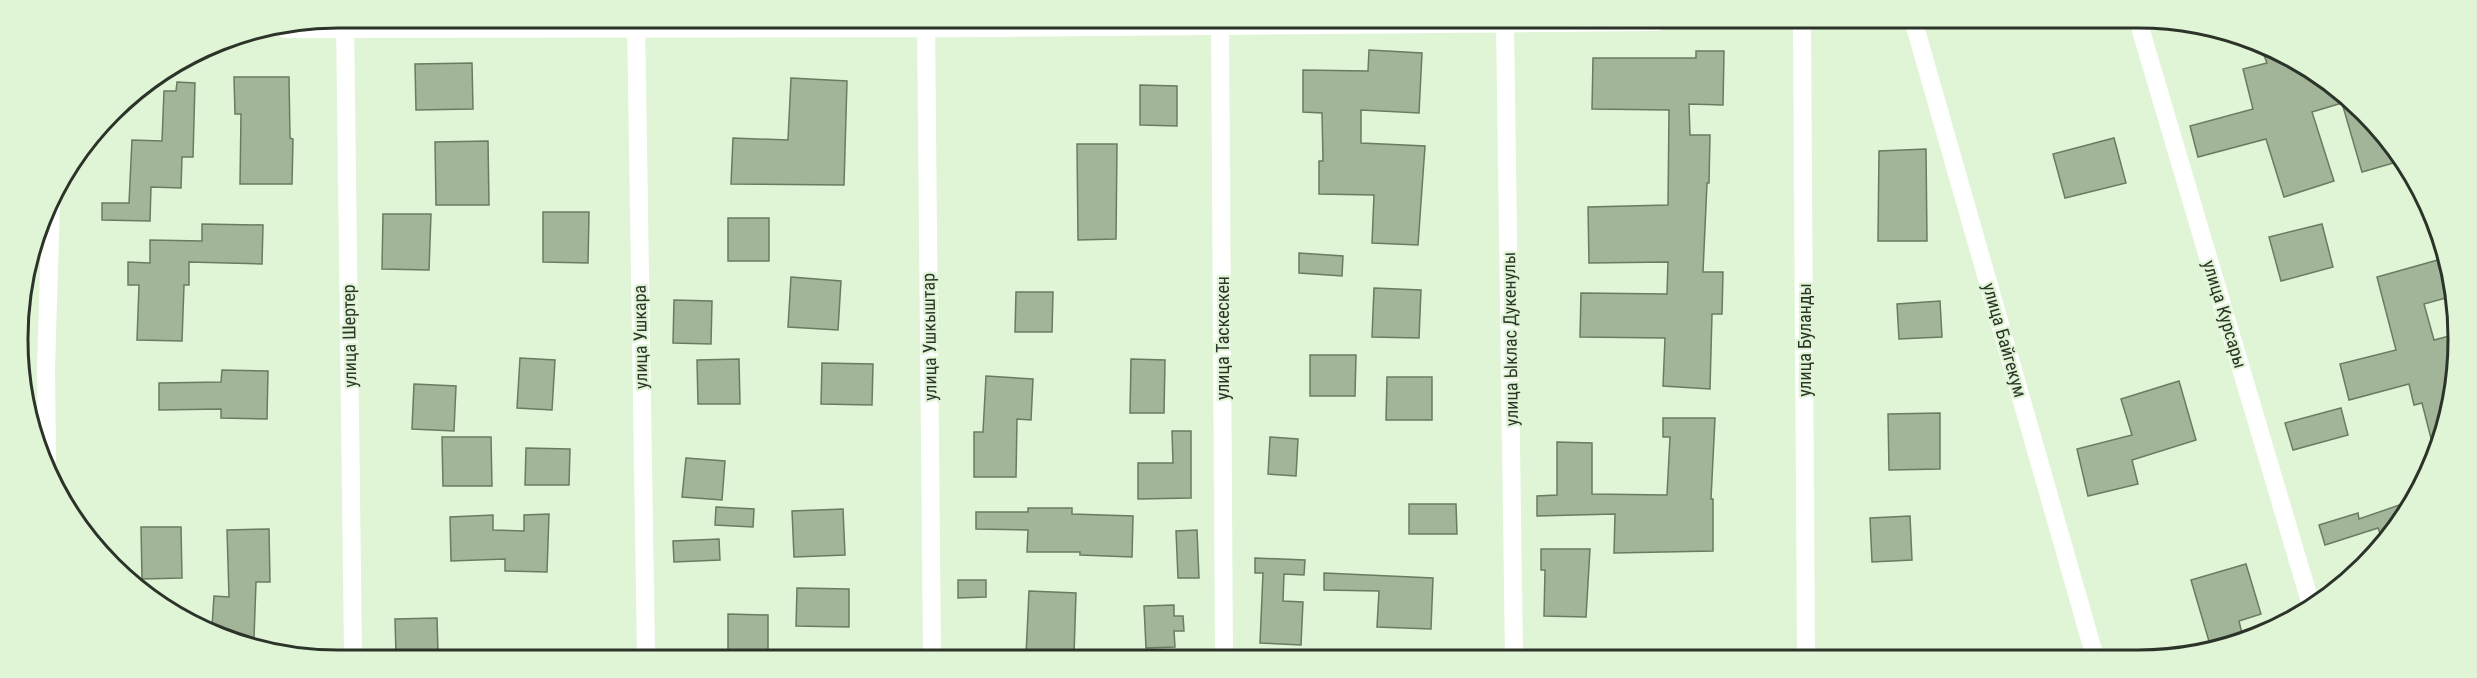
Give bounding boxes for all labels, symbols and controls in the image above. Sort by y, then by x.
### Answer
street label: улица Ыклас Дукенулы [1498,252,1522,426]
street label: улица Курсары [2199,257,2251,371]
street label: улица Ушкыштар [917,273,941,401]
street label: улица Таскескен [1212,276,1233,400]
street label: улица Байгекум [1979,280,2031,400]
street label: улица Буланды [1794,283,1815,397]
street label: улица Шертер [338,284,360,388]
street label: улица Ушкара [629,285,651,389]

